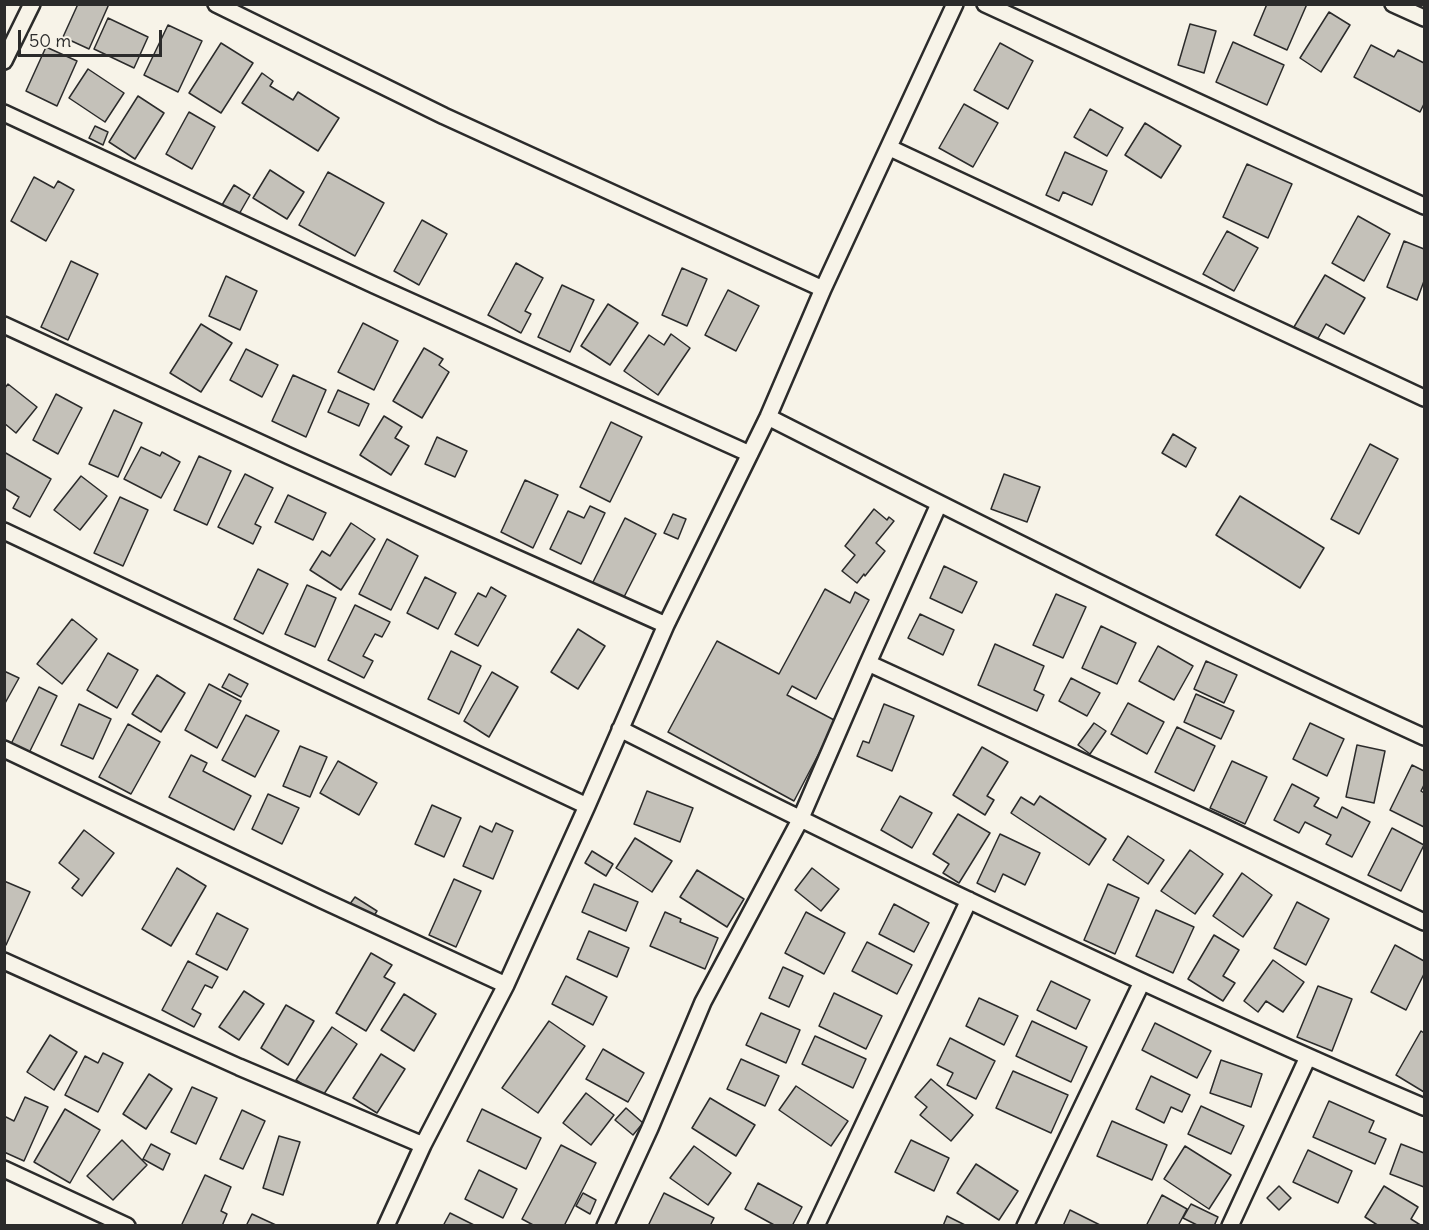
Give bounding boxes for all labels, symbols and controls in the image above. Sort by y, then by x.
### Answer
scale bar [21,18,165,56]
text: 50 m [29,29,71,52]

